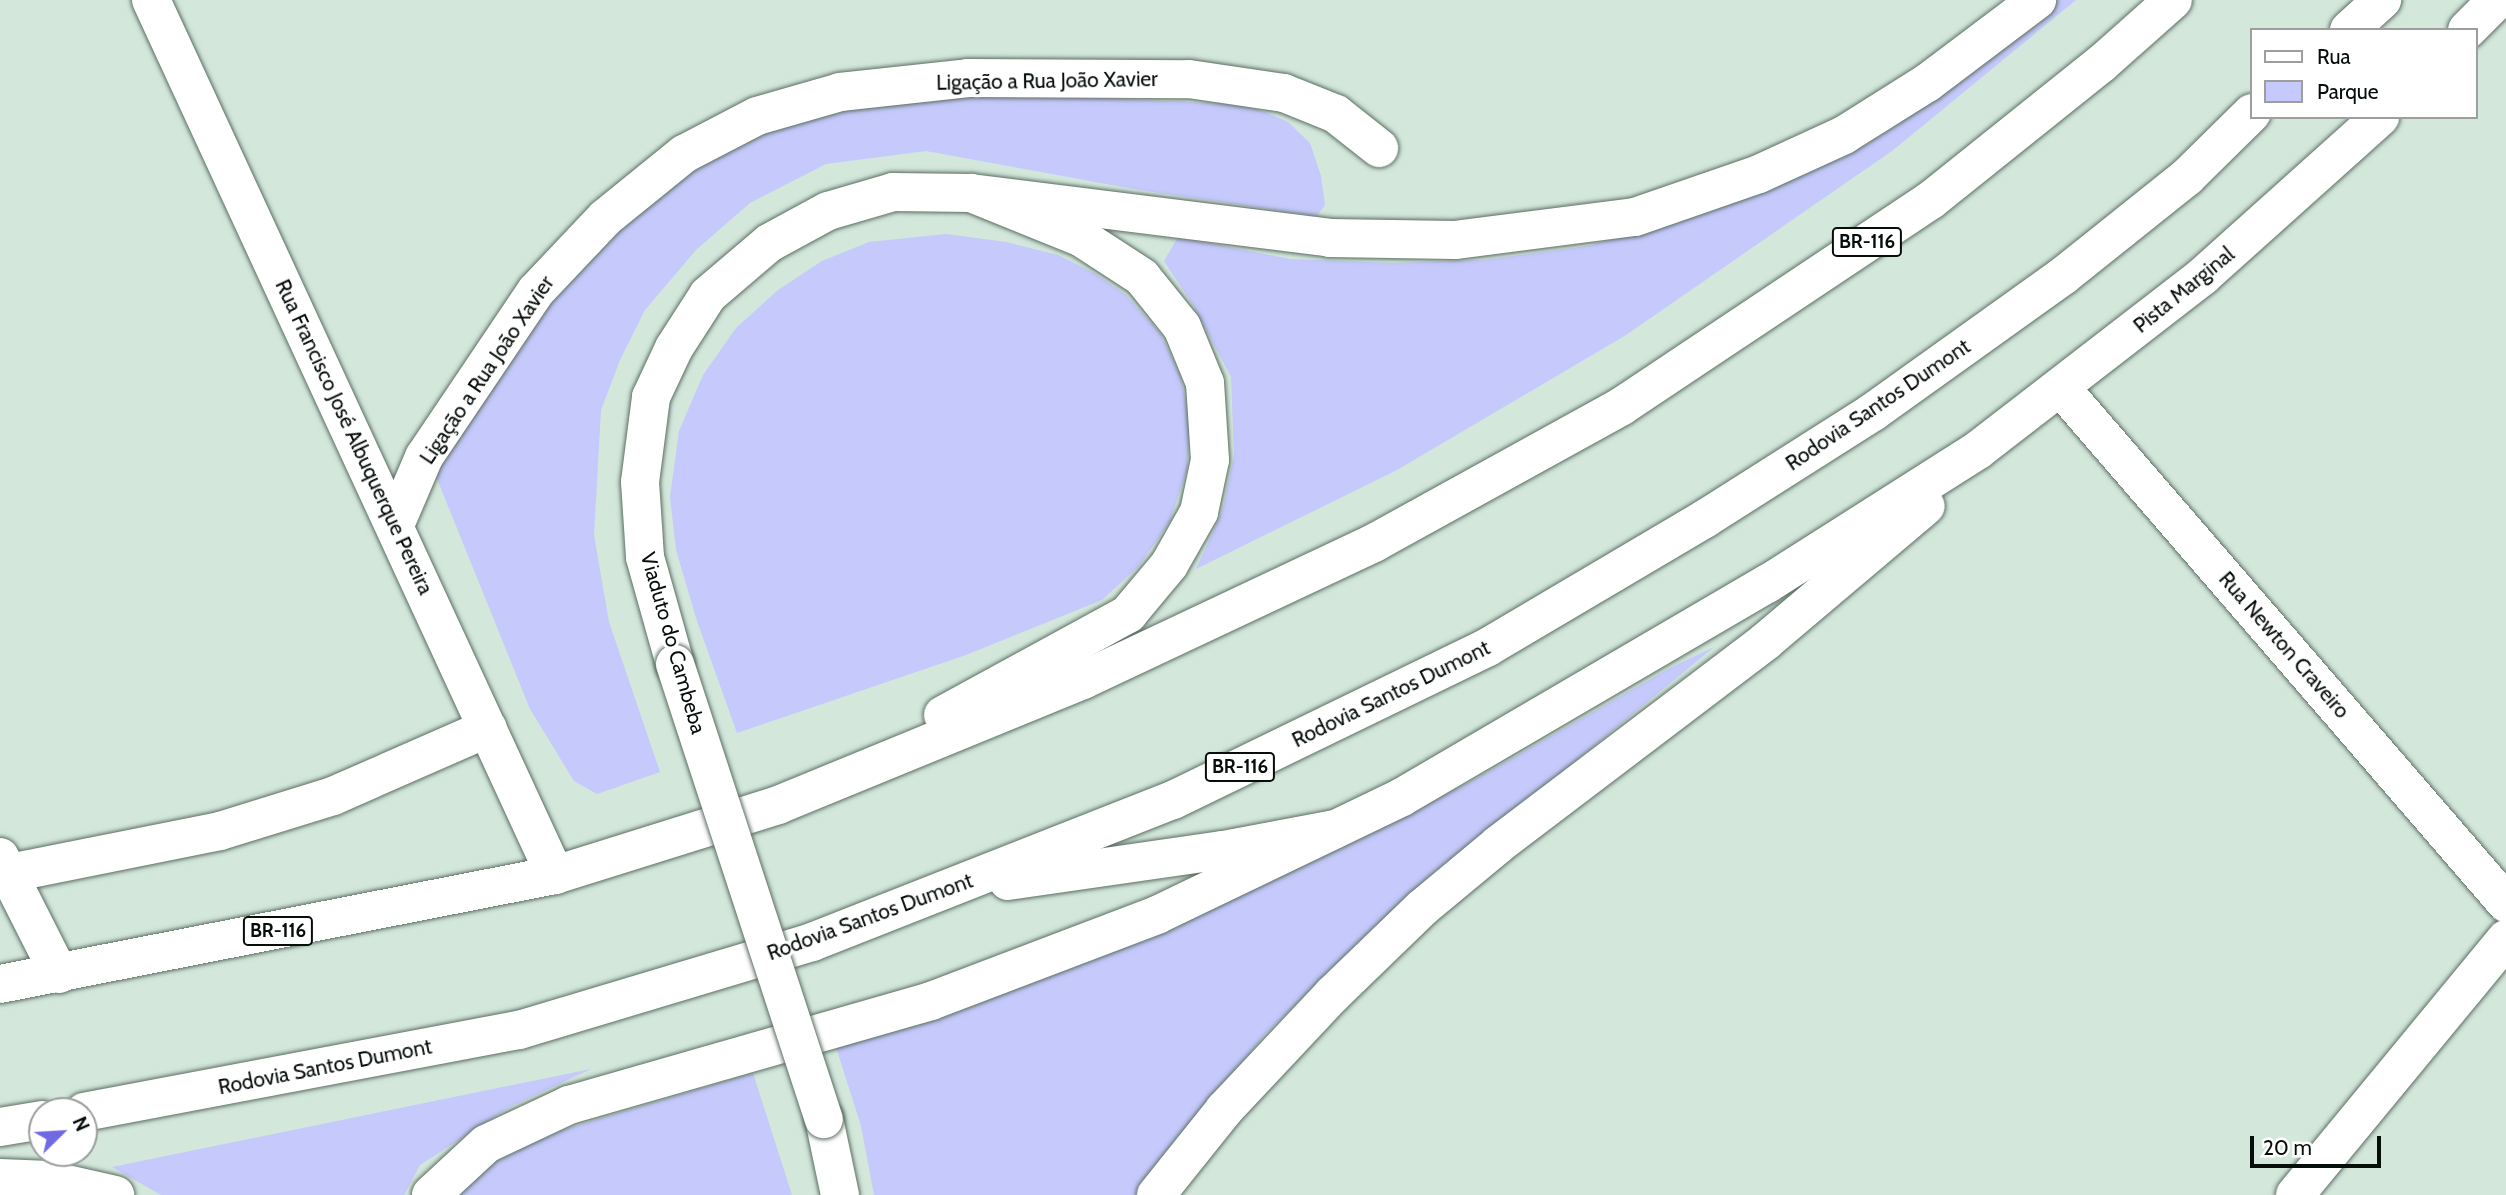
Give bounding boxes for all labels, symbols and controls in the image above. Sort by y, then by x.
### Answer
legend [2250,28,2478,119]
text: Rua [2317,44,2351,69]
street label: Ligação a Rua João Xavier [936,66,1158,96]
text: Parque [2317,79,2379,104]
road number: BR-116 [1830,226,1904,258]
street label: Pista Marginal [2128,242,2240,338]
street label: Ligação a Rua João Xavier [415,271,559,469]
street label: Rua Francisco José Albuquerque Pereira [270,275,438,599]
street label: Rodovia Santos Dumont [1781,334,1975,476]
street label: Viaduto do Cambeba [635,549,711,737]
street label: Rua Newton Craveiro [2213,567,2355,723]
street label: Rodovia Santos Dumont [1288,635,1494,753]
road number: BR-116 [1203,752,1277,782]
street label: Rodovia Santos Dumont [764,868,976,966]
road number: BR-116 [241,916,315,946]
street label: Rodovia Santos Dumont [216,1034,434,1100]
north arrow [28,1097,98,1167]
text: N [68,1113,94,1135]
scale bar [2254,1122,2385,1166]
text: 20 m [2263,1135,2312,1160]

